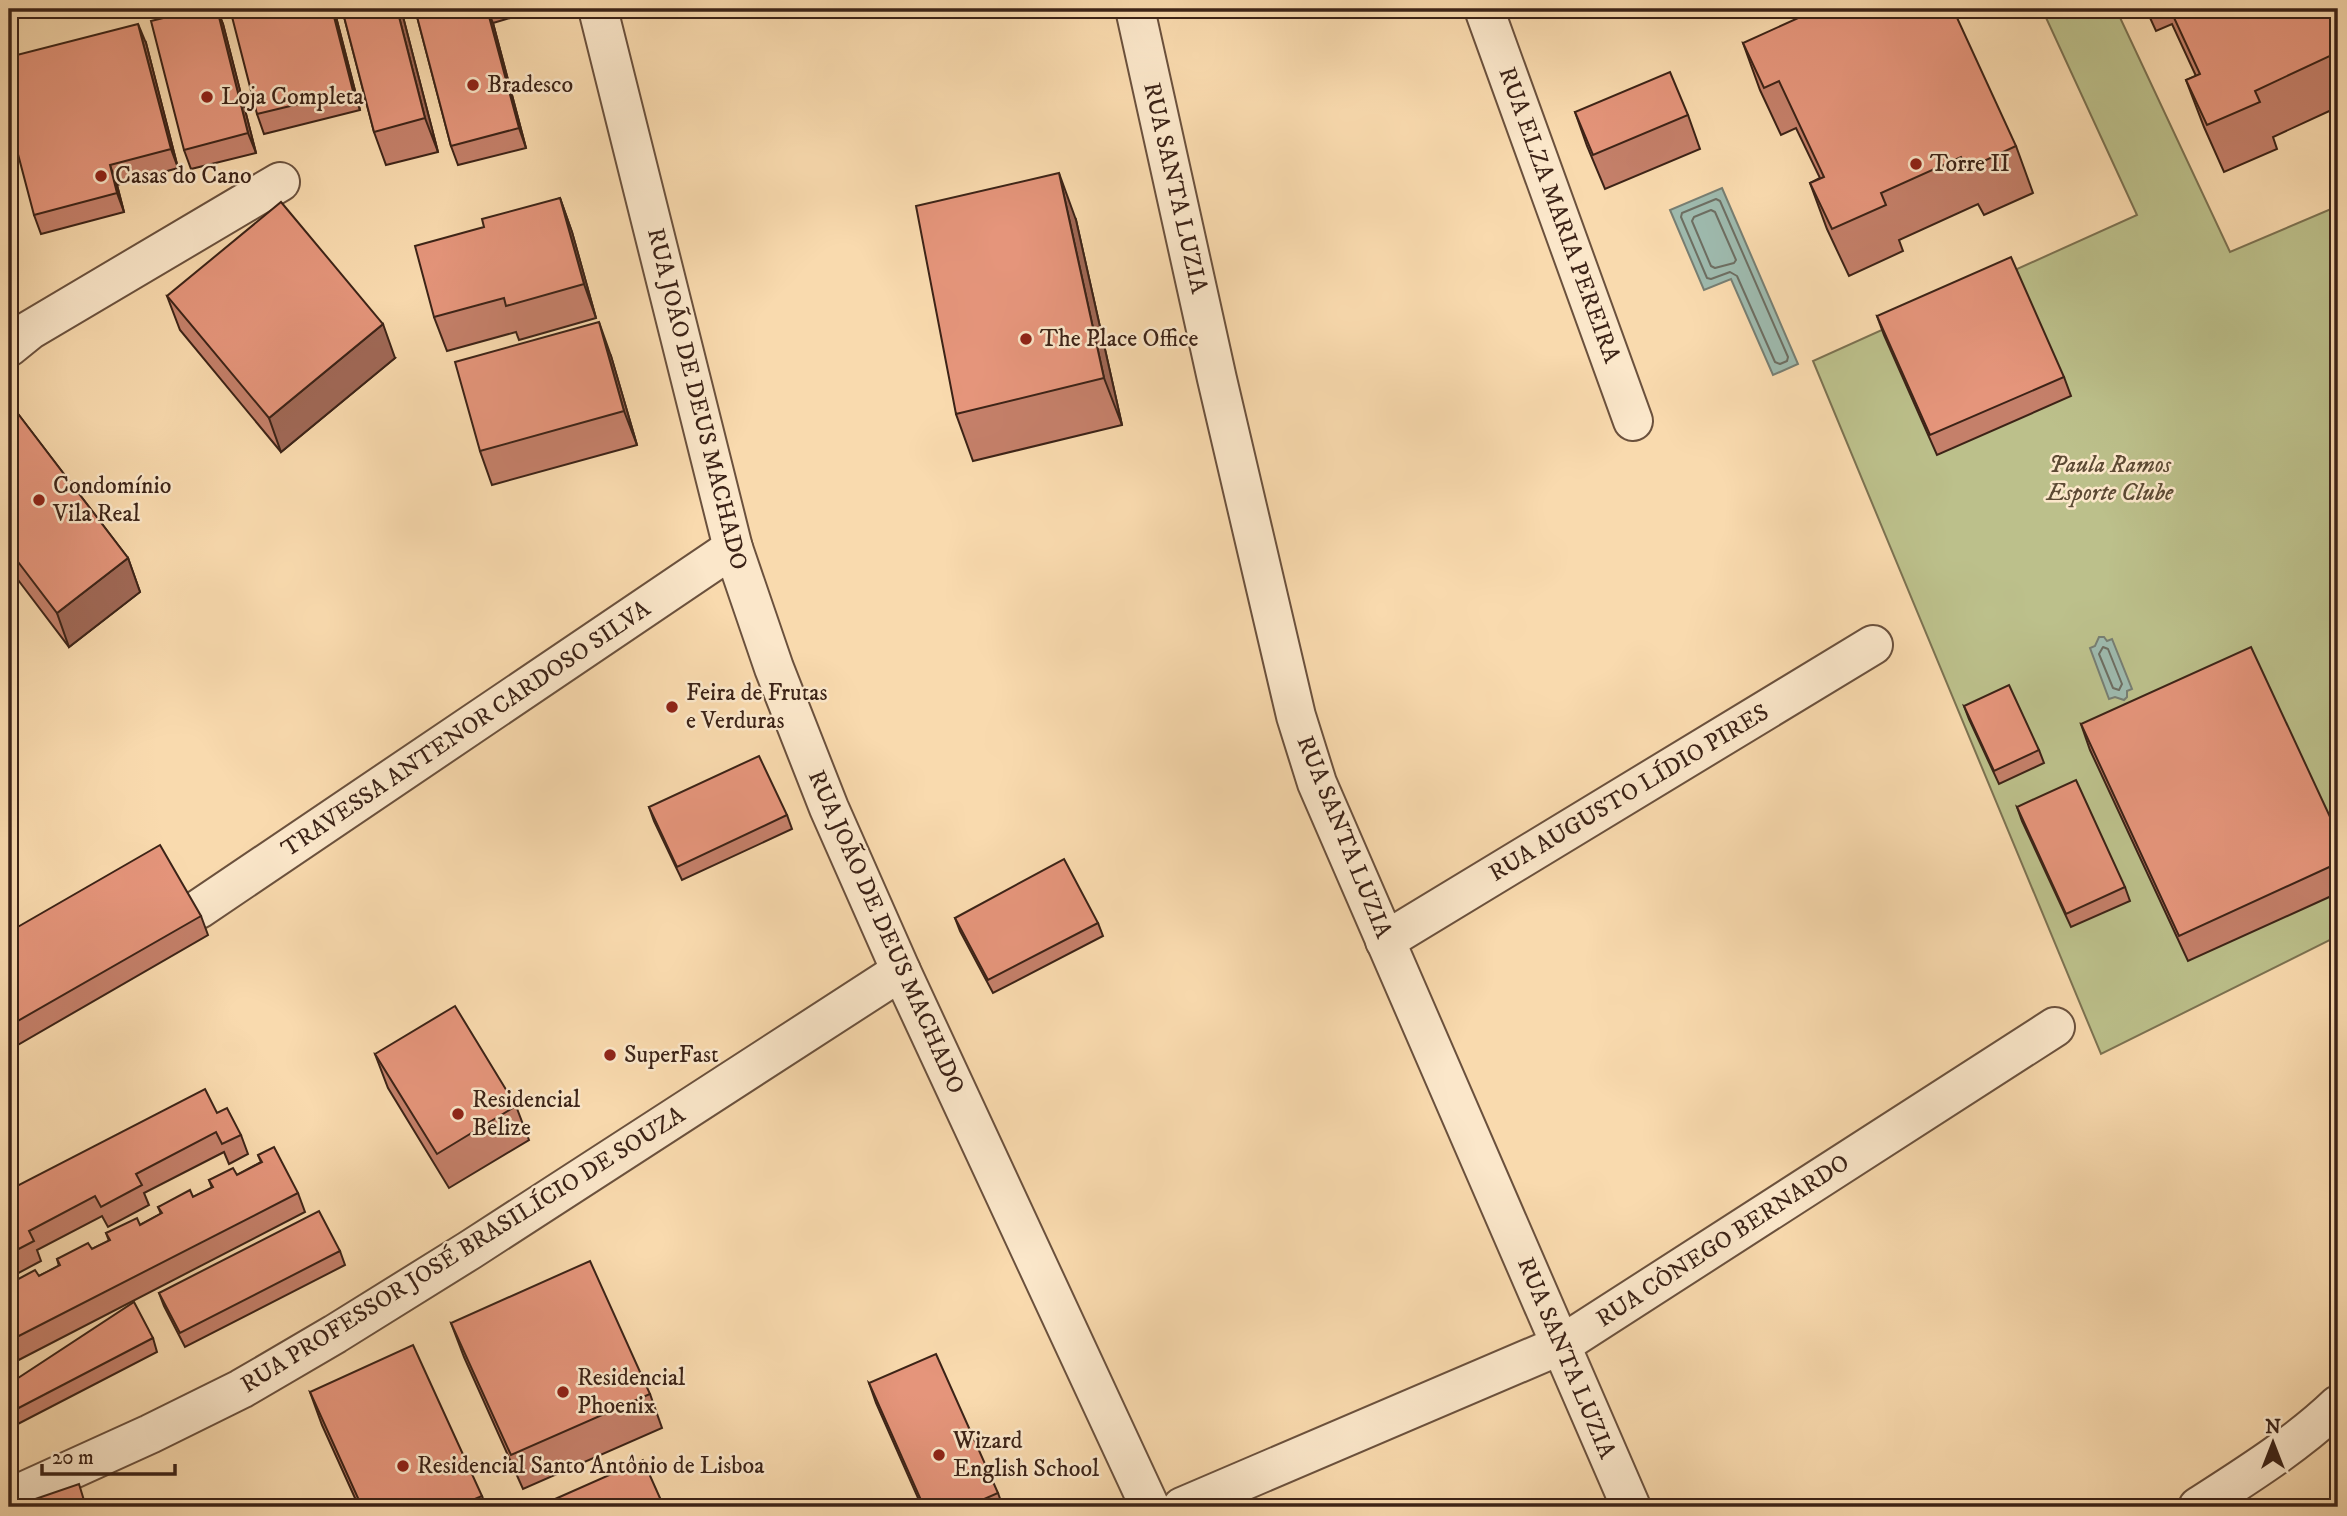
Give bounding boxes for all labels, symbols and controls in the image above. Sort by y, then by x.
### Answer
street label: RUA ELZA MARIA PEREIRA [1491,63,1627,368]
place label: Bradesco [487,70,573,100]
marker: Bradesco [465,77,481,93]
street label: RUA SANTA LUZIA [1136,80,1214,297]
place label: Loja Completa [221,82,364,112]
marker: Loja Completa [199,89,215,105]
place label: Torre II [1930,149,2010,179]
marker: Torre II [1908,156,1924,172]
place label: Casas do Cano [115,161,252,191]
marker: Casas do Cano [93,168,109,184]
street label: RUA JOÃO DE DEUS MACHADO [640,225,755,573]
place label: The Place Office [1040,324,1198,354]
marker: The Place Office [1018,331,1034,347]
park label: Paula Ramos Esporte Clube [2045,450,2174,508]
place label: Condomínio Vila Real [52,471,171,529]
marker: Condomínio Vila Real [31,492,47,508]
street label: TRAVESSA ANTENOR CARDOSO SILVA [276,594,657,864]
place label: Feira de Frutas e Verduras [686,678,828,736]
street label: RUA AUGUSTO LÍDIO PIRES [1483,697,1774,889]
marker: Feira de Frutas e Verduras [664,699,680,715]
street label: RUA SANTA LUZIA [1290,731,1399,943]
street label: RUA JOÃO DE DEUS MACHADO [801,765,972,1098]
place label: SuperFast [624,1040,719,1070]
marker: SuperFast [602,1047,618,1063]
place label: Residencial Belize [472,1085,581,1143]
street label: RUA PROFESSOR JOSÉ BRASILÍCIO DE SOUZA [235,1099,691,1400]
marker: Residencial Belize [450,1106,466,1122]
street label: RUA CÔNEGO BERNARDO [1591,1148,1855,1334]
street label: RUA SANTA LUZIA [1510,1253,1622,1464]
place label: Residencial Phoenix [577,1363,686,1421]
marker: Residencial Phoenix [555,1384,571,1400]
north arrow [2238,1408,2308,1478]
text: N [2265,1416,2281,1439]
place label: Wizard English School [952,1426,1100,1484]
scale bar [42,1432,175,1476]
text: 20 m [52,1445,94,1471]
marker: Wizard English School [931,1447,947,1463]
place label: Residencial Santo Antônio de Lisboa [417,1451,765,1481]
marker: Residencial Santo Antônio de Lisboa [395,1458,411,1474]

